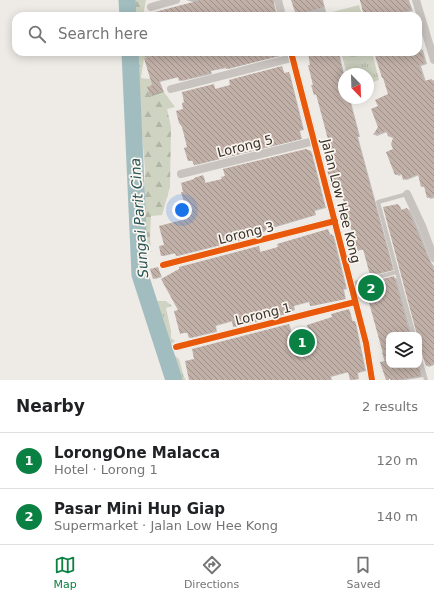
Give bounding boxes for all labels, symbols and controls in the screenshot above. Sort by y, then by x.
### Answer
search box [12,12,422,56]
icon: search [26,23,48,45]
text: Search here [58,25,148,43]
north arrow [338,68,374,104]
street label: Lorong 5 [216,132,274,160]
street label: Jalan Low Hee Kong [318,136,364,265]
water label: Sungai Parit Cina [127,158,151,278]
your location [172,200,192,220]
street label: Lorong 3 [217,219,275,247]
pin: 2 [358,273,384,303]
street label: Lorong 1 [234,300,292,328]
pin: 1 [289,327,315,357]
map controls [386,332,422,368]
button: layers [386,332,422,368]
text: Nearby [16,396,85,416]
text: 2 results [362,399,418,414]
text: LorongOne Malacca [54,444,220,462]
text: 1 [24,453,34,468]
text: 120 m [376,453,418,468]
text: Hotel · Lorong 1 [54,462,158,477]
text: Pasar Mini Hup Giap [54,500,225,518]
text: 2 [24,509,34,524]
text: 140 m [376,509,418,524]
text: Supermarket · Jalan Low Hee Kong [54,518,278,533]
tab: Map [54,554,77,591]
tab: Directions [184,554,239,591]
tab: Saved [346,554,380,591]

